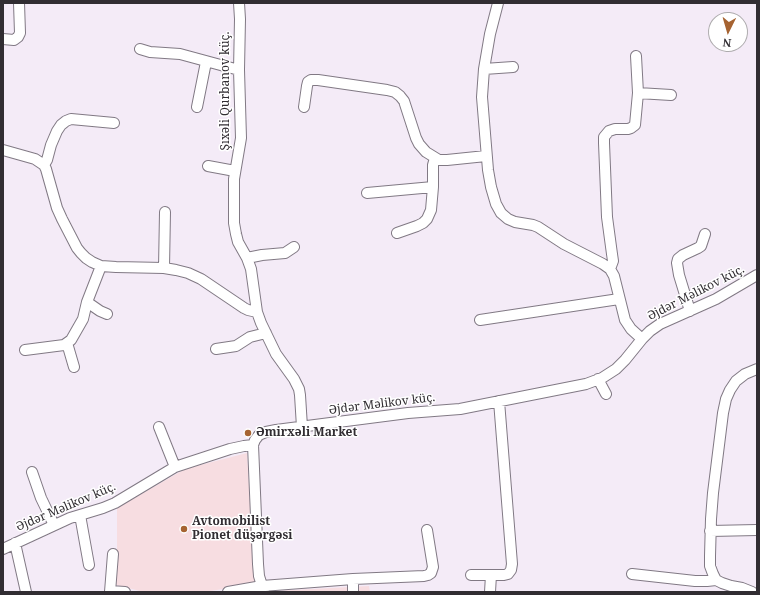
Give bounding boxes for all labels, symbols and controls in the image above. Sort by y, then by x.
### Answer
north arrow [708,12,748,52]
street label: Şıxəli Qurbanov küç. [219,32,233,150]
text: N [722,36,732,51]
street label: Əjdər Məlikov küç. [645,262,747,324]
street label: Əjdər Məlikov küç. [328,390,436,418]
place label: Əmirxəli Market [256,426,357,440]
marker: Əmirxəli Market [243,428,253,438]
street label: Əjdər Məlikov küç. [14,479,118,535]
place label: Avtomobilist Pionet düşərgəsi [192,515,292,543]
marker: Avtomobilist Pionet düşərgəsi [179,524,189,534]

